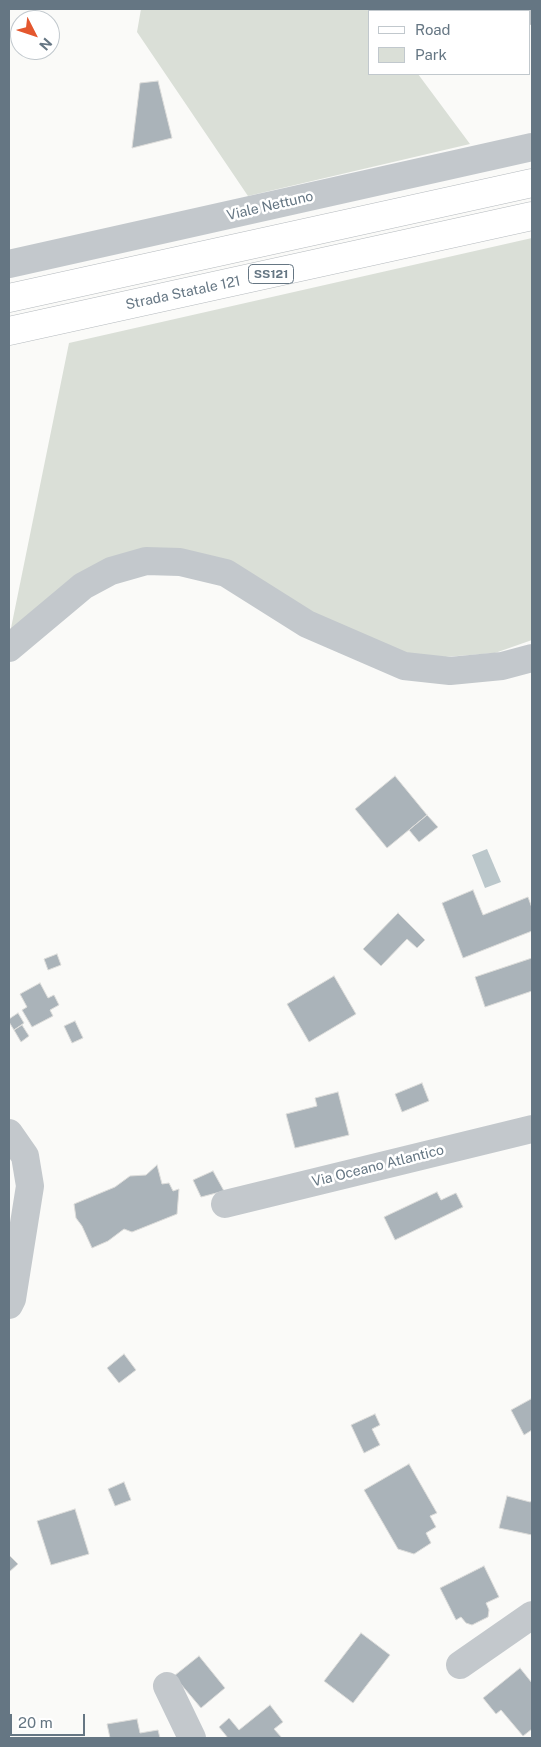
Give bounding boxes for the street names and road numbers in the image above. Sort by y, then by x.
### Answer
street label: Viale Nettuno [225,188,315,224]
road number: SS121 [248,264,294,284]
street label: Strada Statale 121 [124,273,242,313]
street label: Via Oceano Atlantico [310,1141,446,1191]

